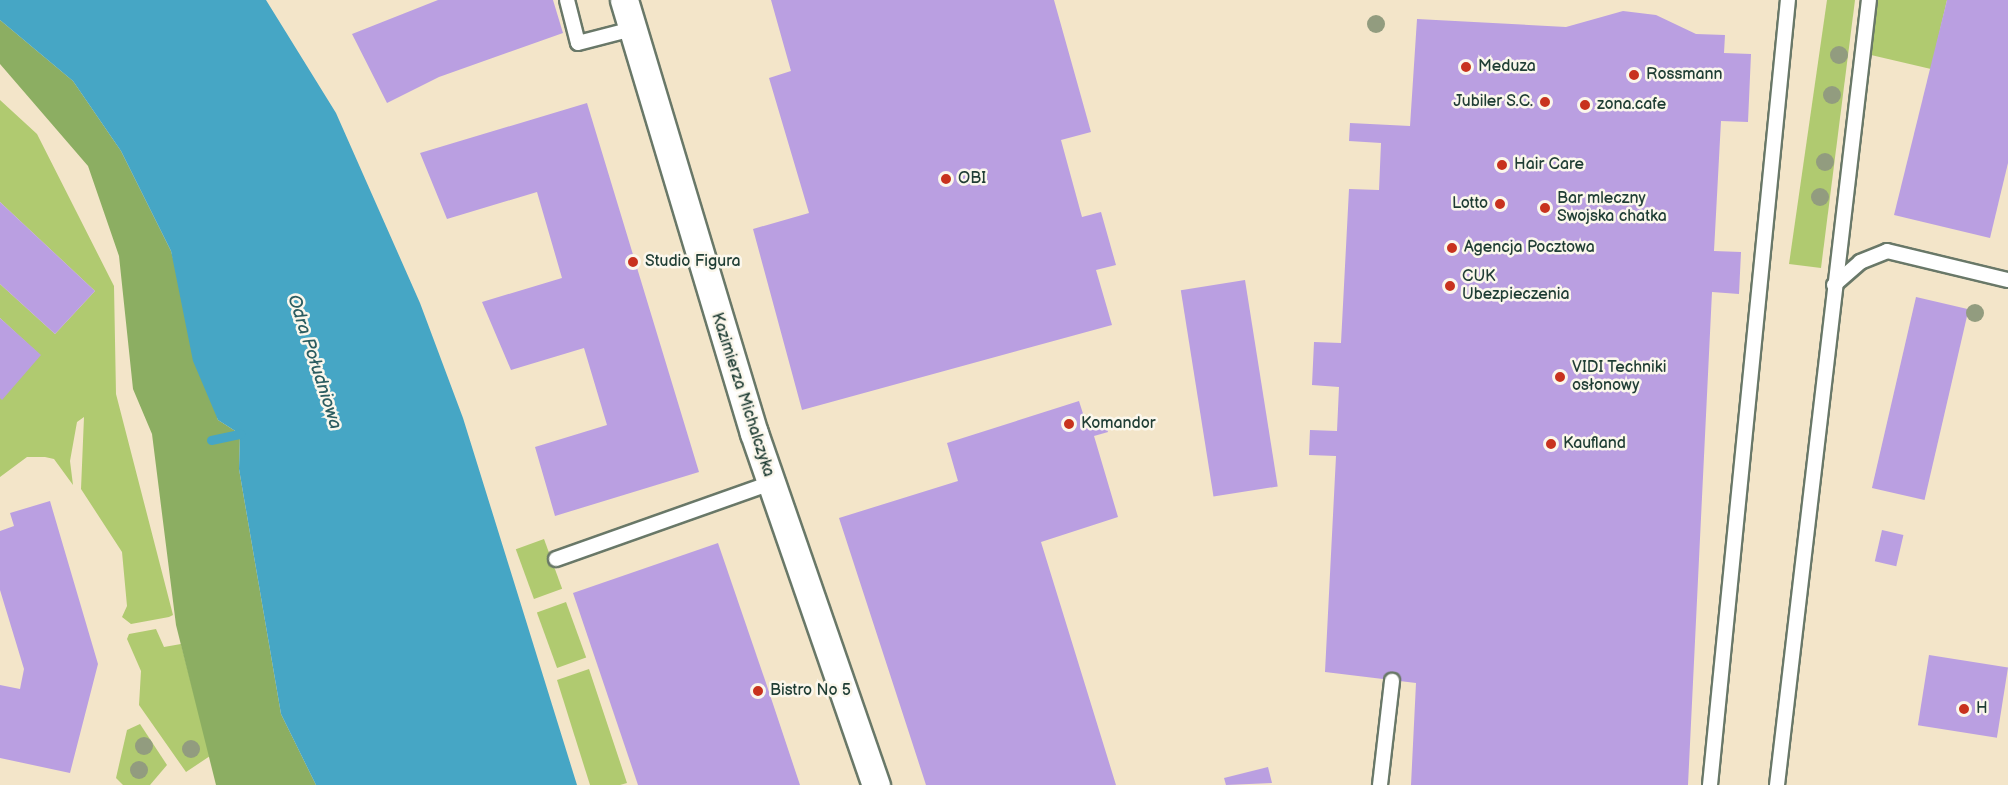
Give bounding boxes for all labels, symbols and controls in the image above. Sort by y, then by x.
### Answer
place label: Meduza [1478,57,1536,77]
marker: Meduza [1459,60,1473,74]
place label: Rossmann [1646,65,1723,85]
marker: Rossmann [1627,68,1641,82]
place label: Jubiler S.C. [1453,92,1533,112]
marker: Jubiler S.C. [1538,95,1552,109]
place label: zona.cafe [1597,95,1666,115]
marker: zona.cafe [1578,98,1592,112]
place label: Hair Care [1514,155,1584,175]
marker: Hair Care [1495,158,1509,172]
place label: OBI [958,169,986,189]
marker: OBI [939,172,953,186]
place label: Bar mleczny Swojska chatka [1557,189,1667,227]
place label: Lotto [1452,194,1488,214]
marker: Lotto [1493,197,1507,211]
marker: Bar mleczny Swojska chatka [1538,201,1552,215]
place label: Agencja Pocztowa [1464,238,1595,258]
marker: Agencja Pocztowa [1445,241,1459,255]
place label: Studio Figura [645,252,741,272]
marker: Studio Figura [626,255,640,269]
place label: CUK Ubezpieczenia [1462,267,1570,305]
marker: CUK Ubezpieczenia [1443,279,1457,293]
water label: Odra Południowa [282,292,346,432]
street label: Kazimierza Michalczyka [706,311,778,479]
place label: VIDI Techniki osłonowy [1572,358,1667,396]
marker: VIDI Techniki osłonowy [1553,370,1567,384]
place label: Komandor [1081,414,1156,434]
marker: Komandor [1062,417,1076,431]
place label: Kaufland [1563,434,1626,454]
marker: Kaufland [1544,437,1558,451]
place label: Bistro No 5 [770,681,851,701]
marker: Bistro No 5 [751,684,765,698]
place label: H [1976,699,1988,719]
marker: H [1957,702,1971,716]

